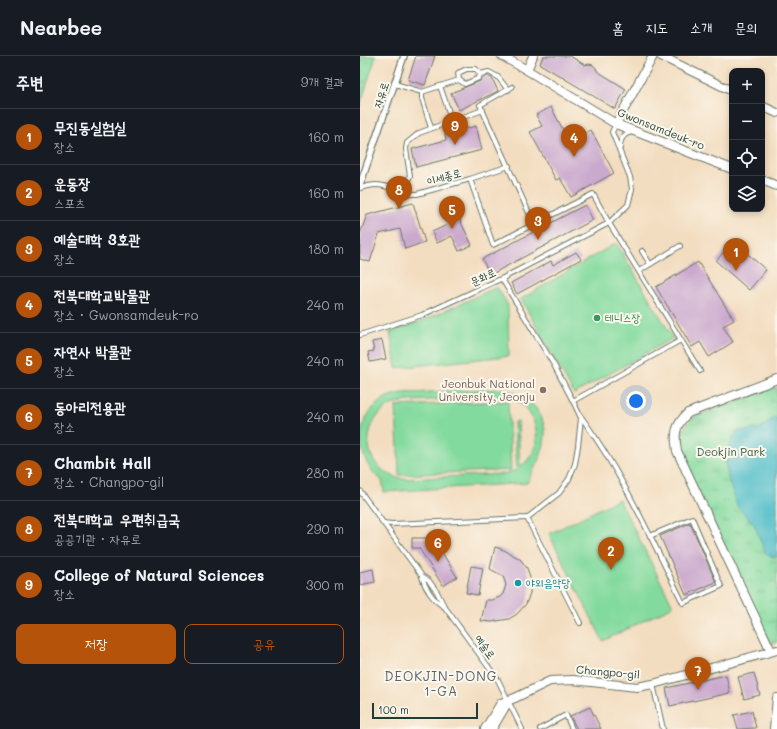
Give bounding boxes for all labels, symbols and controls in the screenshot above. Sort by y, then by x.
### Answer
text: Nearbee [20,15,102,40]
text: 홈 [612,18,623,37]
text: 지도 [645,18,668,37]
text: 소개 [690,18,712,37]
text: 문의 [734,18,757,37]
map controls [729,68,765,212]
button: + [729,68,765,104]
text: 주변 [16,71,43,93]
text: 9개 결과 [301,73,344,90]
street label: 자유로 [369,80,392,110]
street label: Gwonsamdeuk-ro [615,104,707,153]
button: − [729,104,765,140]
pin: 9 [442,112,468,145]
text: 무진동실험실 [54,117,126,137]
pin: 4 [561,124,587,157]
text: 1 [26,128,32,145]
text: 160 m [308,128,344,145]
text: 장소 [54,138,75,155]
button: locate [729,140,765,176]
street label: 이세종로 [425,164,463,189]
text: 운동장 [54,173,90,193]
pin: 8 [386,176,412,209]
button: layers [729,176,765,212]
text: 2 [25,184,33,201]
text: 160 m [308,184,344,201]
text: 스포츠 [54,194,85,211]
pin: 5 [439,196,465,229]
pin: 3 [525,207,551,240]
text: 예술대학 3호관 [54,229,141,249]
pin: 1 [723,238,749,271]
text: 3 [25,240,33,257]
text: 180 m [308,240,344,257]
text: 장소 [54,250,75,267]
street label: 문화로 [468,264,498,289]
text: 전북대학교박물관 [54,285,151,305]
text: 4 [25,296,33,313]
text: 240 m [307,296,344,313]
text: 장소 · Gwonsamdeuk-ro [54,306,198,323]
place label: 테니스장 [605,310,641,325]
marker: 테니스장 [592,313,602,323]
text: 자연사 박물관 [54,341,132,361]
text: 5 [25,352,33,369]
text: 240 m [307,352,344,369]
text: 장소 [54,362,75,379]
place label: Jeonbuk National University, Jeonju [439,376,535,404]
marker: Jeonbuk National University, Jeonju [538,385,548,395]
your location [626,391,646,411]
text: 동아리전용관 [54,397,126,417]
text: 6 [25,408,33,425]
text: 240 m [307,408,344,425]
text: 장소 [54,418,75,435]
park label: Deokjin Park [697,444,765,459]
text: Chambit Hall [54,453,151,473]
text: 7 [25,464,33,481]
text: 280 m [306,464,344,481]
text: 장소 · Changpo-gil [54,473,164,490]
text: 전북대학교 우편취급국 [54,509,180,529]
text: 8 [25,520,33,537]
text: 290 m [307,520,344,537]
pin: 6 [425,529,451,562]
text: 공공기관 · 자유로 [54,530,141,547]
pin: 2 [598,537,624,570]
text: College of Natural Sciences [54,565,264,585]
place label: 야외음악당 [526,575,570,590]
text: 9 [25,576,33,593]
text: 300 m [306,576,344,593]
marker: 야외음악당 [513,578,523,588]
text: 장소 [54,585,75,602]
button: 저장 [16,624,176,664]
button: 공유 [184,624,344,664]
street label: 예술로 [472,632,499,662]
pin: 7 [685,657,711,690]
street label: Changpo-gil [576,661,640,682]
district label: DEOKJIN-DONG 1-GA [385,667,497,699]
scale bar [372,701,478,720]
text: 100 m [378,702,409,717]

